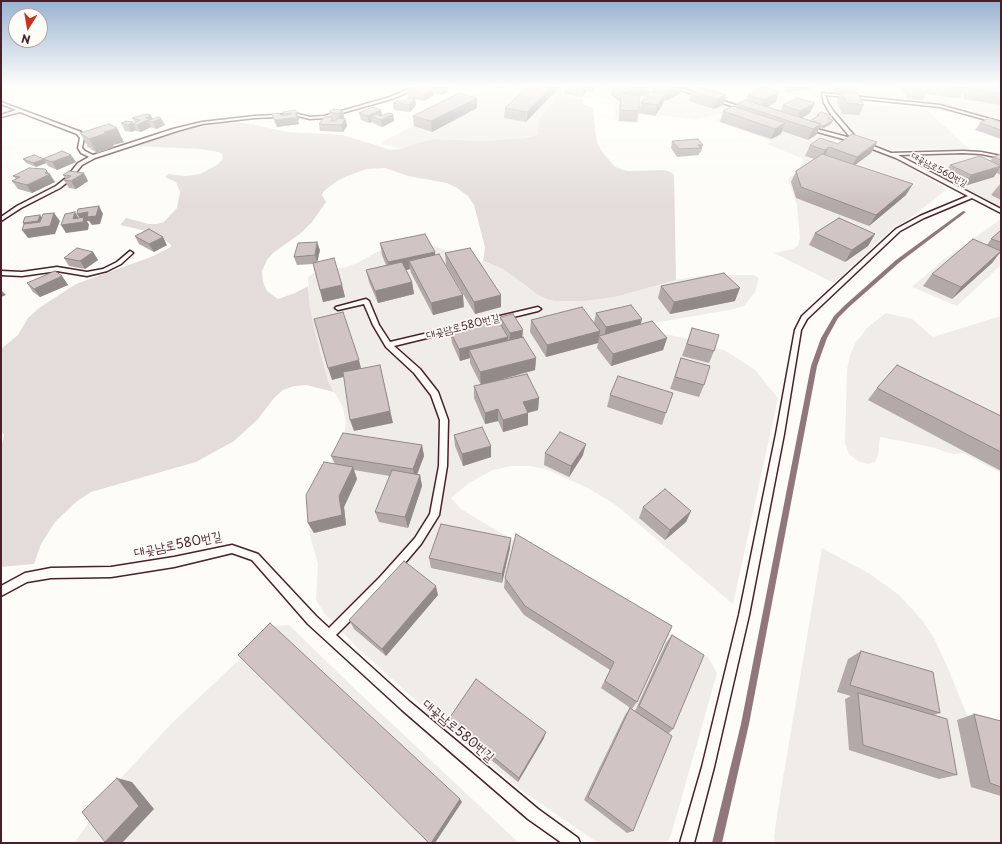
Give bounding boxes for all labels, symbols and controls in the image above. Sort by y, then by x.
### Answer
north arrow [8,8,48,48]
text: N [20,30,32,48]
street label: 대곶남로560번길 [909,151,969,189]
street label: 대곶남로580번길 [425,312,501,342]
street label: 대곶남로580번길 [133,529,223,561]
street label: 대곶남로580번길 [419,697,497,765]

